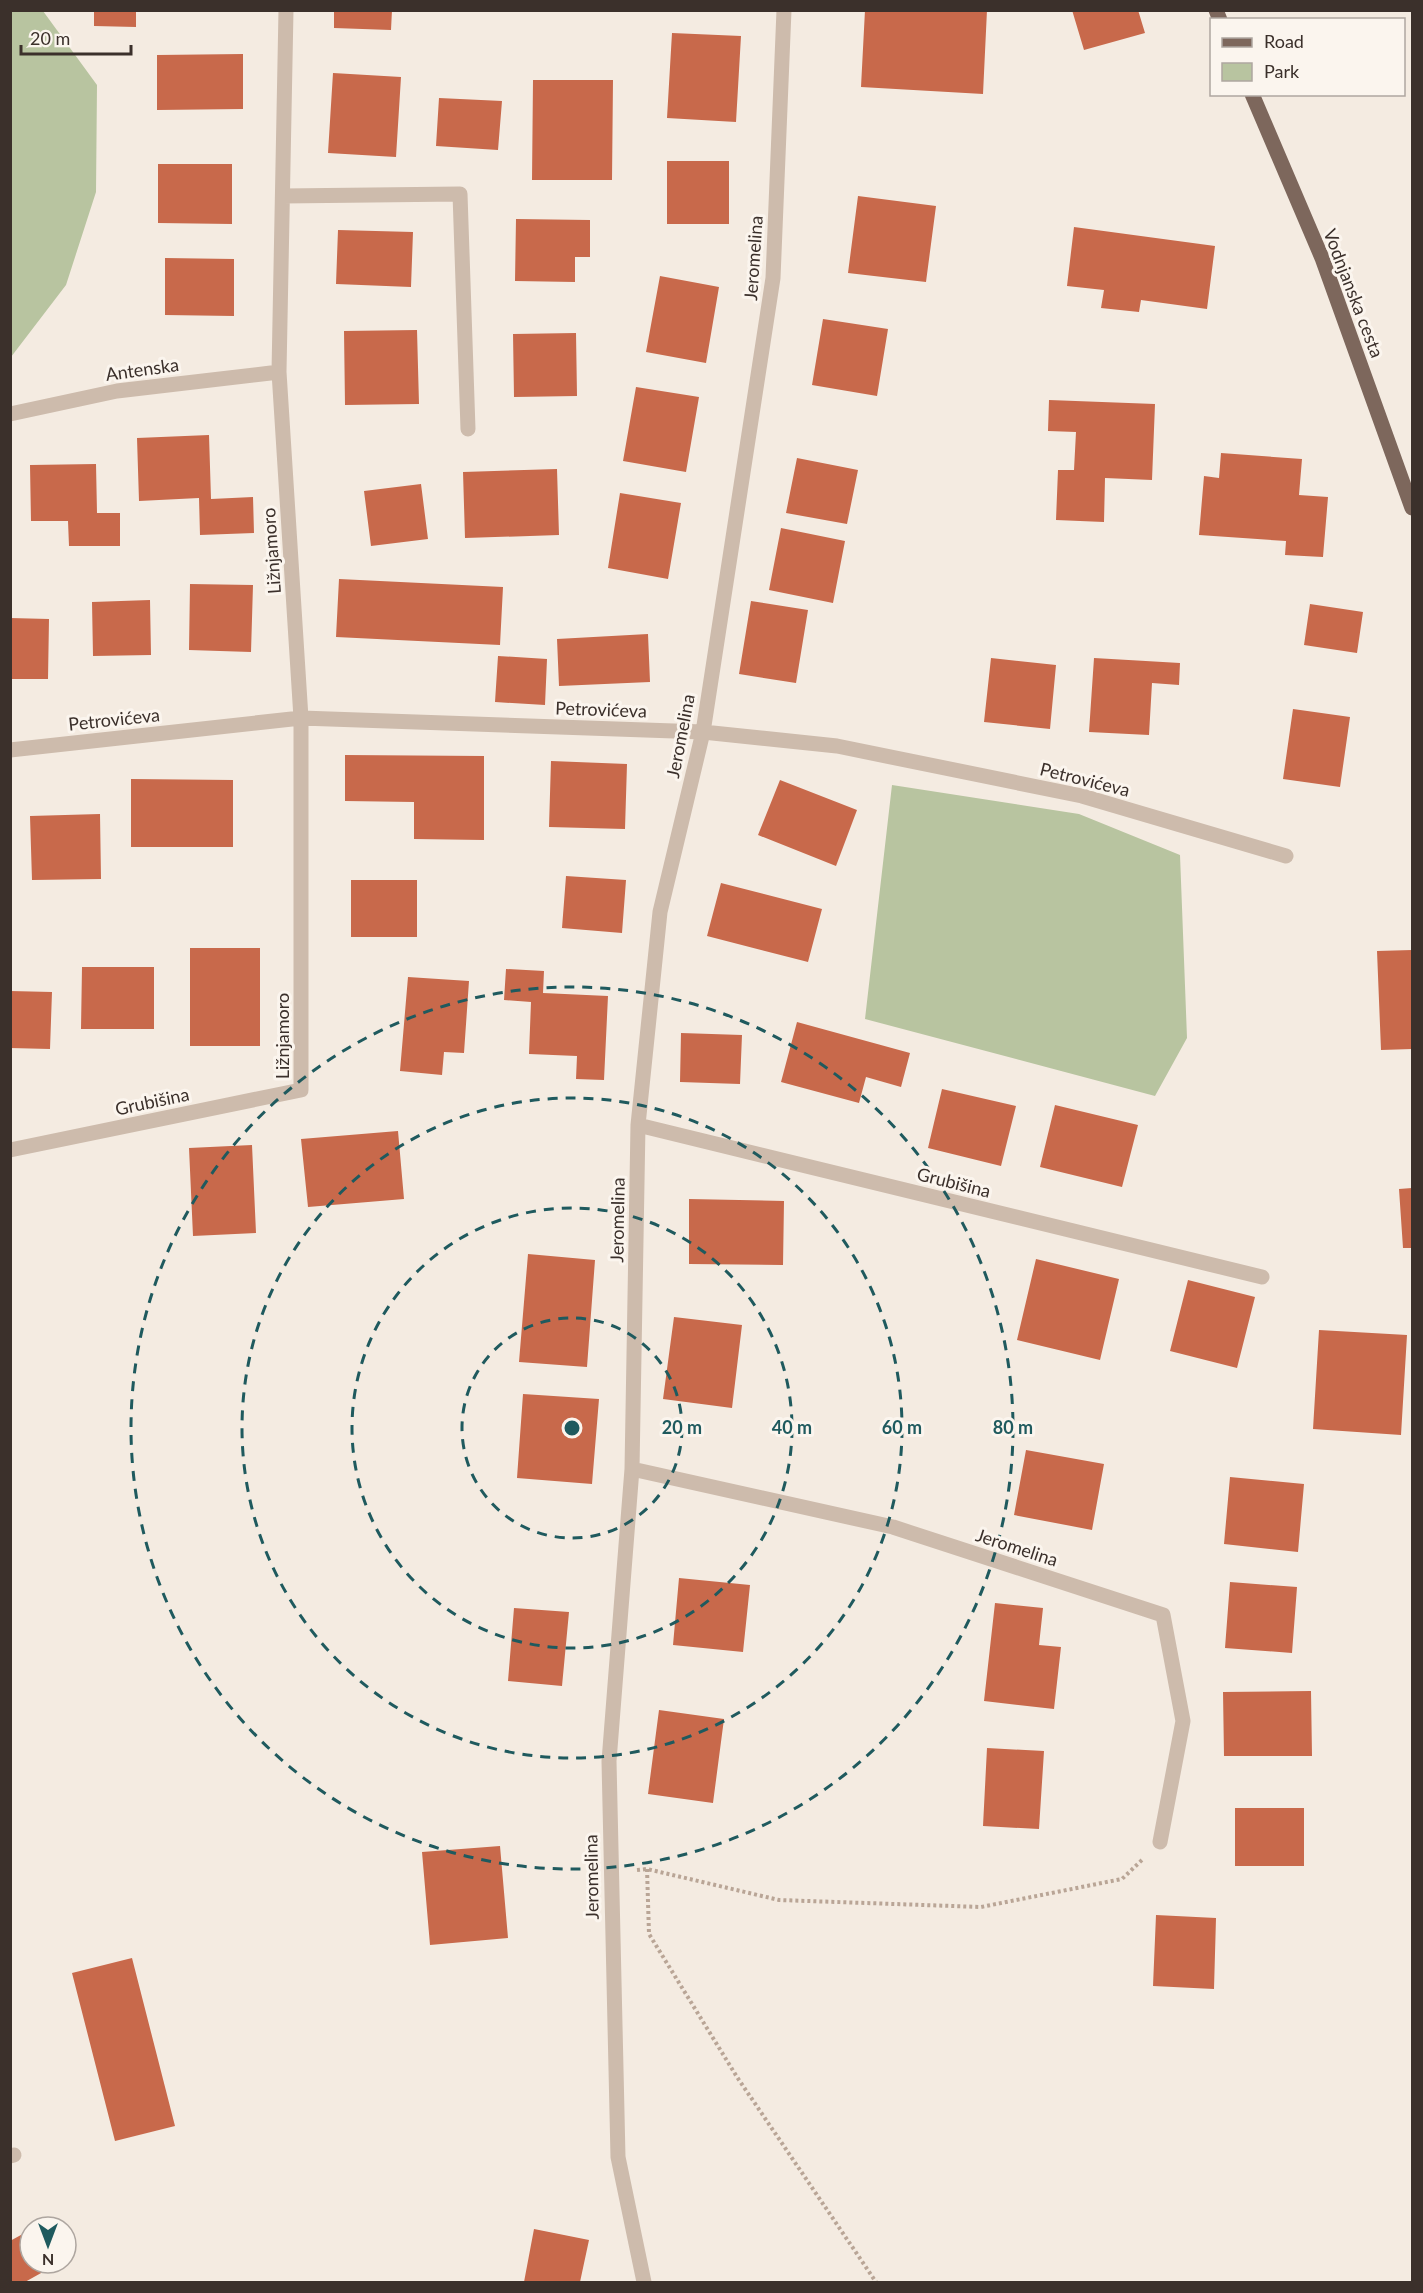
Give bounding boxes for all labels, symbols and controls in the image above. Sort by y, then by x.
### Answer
scale bar [21,18,130,56]
legend [1210,18,1405,96]
text: 20 m [30,27,70,49]
text: Road [1264,30,1304,52]
text: Park [1264,60,1300,82]
street label: Jeromelina [739,215,767,301]
street label: Vodnjanska cesta [1319,226,1389,360]
street label: Antenska [104,353,180,385]
street label: Ližnjamoro [257,507,285,595]
street label: Jeromelina [661,692,699,780]
street label: Petrovićeva [555,696,647,722]
street label: Petrovićeva [67,703,161,735]
street label: Petrovićeva [1038,757,1132,801]
street label: Ližnjamoro [271,993,293,1079]
street label: Grubišina [113,1082,191,1120]
street label: Grubišina [915,1162,993,1202]
street label: Jeromelina [605,1177,629,1263]
text: 20 m [662,1416,702,1438]
text: 40 m [772,1416,812,1438]
text: 60 m [882,1416,922,1438]
text: 80 m [993,1416,1033,1438]
centre of rings [562,1418,582,1438]
street label: Jeromelina [973,1523,1061,1571]
street label: Jeromelina [579,1834,603,1920]
north arrow [18,2215,78,2275]
text: N [42,2251,54,2270]

